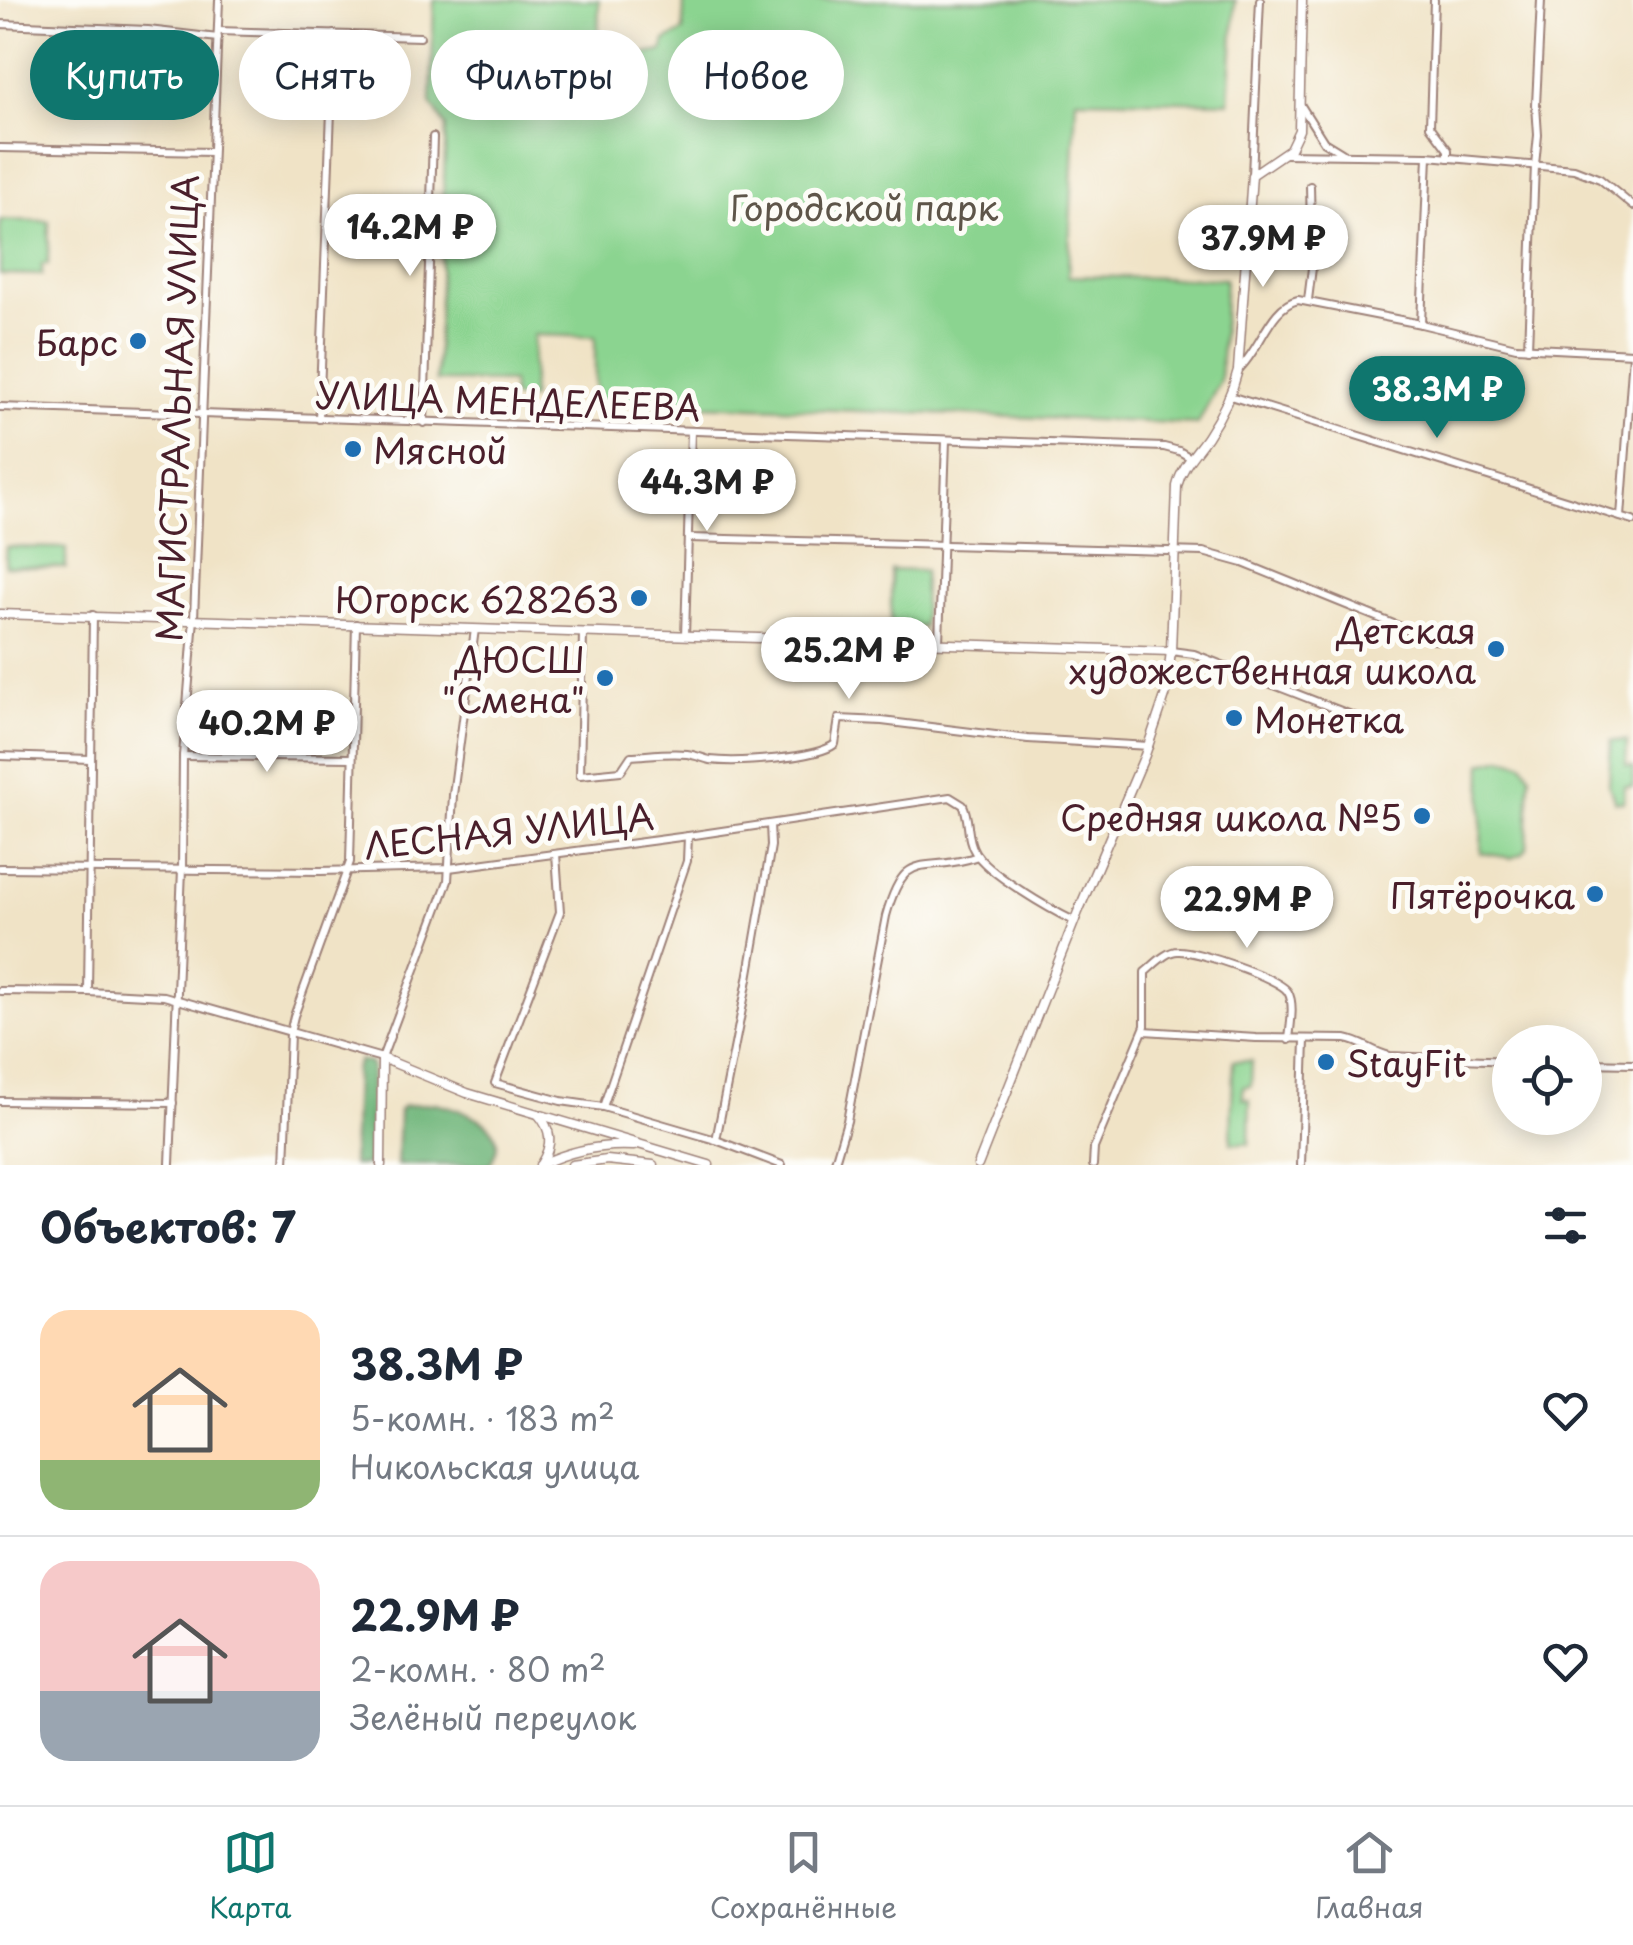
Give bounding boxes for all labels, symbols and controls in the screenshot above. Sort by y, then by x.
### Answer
chip: Купить [30,30,219,120]
chip: Снять [239,30,411,120]
chip: Фильтры [431,30,648,120]
chip: Новое [668,30,844,120]
street label: МАГИСТРАЛЬНАЯ УЛИЦА [141,174,211,642]
park label: Городской парк [730,180,999,233]
pin: 14.2M ₽ [318,194,502,279]
text: 14.2M ₽ [346,202,474,250]
pin: 37.9M ₽ [1171,205,1355,290]
text: 37.9M ₽ [1200,213,1326,261]
place label: Барс [36,315,118,368]
marker: Барс [127,330,149,352]
pin: 38.3M ₽ [1345,356,1529,441]
text: 38.3M ₽ [1371,364,1503,412]
street label: УЛИЦА МЕНДЕЛЕЕВА [315,367,701,433]
place label: Мясной [373,423,507,476]
marker: Мясной [342,438,364,460]
pin: 44.3M ₽ [615,449,799,534]
text: 44.3M ₽ [640,457,774,505]
place label: Югорск 628263 [335,572,619,625]
marker: Югорск 628263 [628,587,650,609]
place label: Детская художественная школа [1069,603,1476,696]
pin: 25.2M ₽ [757,617,941,702]
text: 25.2M ₽ [783,625,915,673]
place label: ДЮСШ "Смена" [441,632,585,725]
marker: Детская художественная школа [1485,638,1507,660]
marker: ДЮСШ "Смена" [594,667,616,689]
pin: 40.2M ₽ [175,690,359,775]
place label: Монетка [1254,692,1404,745]
text: 40.2M ₽ [199,698,335,746]
marker: Монетка [1223,707,1245,729]
street label: ЛЕСНАЯ УЛИЦА [362,788,656,872]
place label: Средняя школа №5 [1060,790,1402,843]
marker: Средняя школа №5 [1411,805,1433,827]
pin: 22.9M ₽ [1155,866,1339,951]
place label: Пятёрочка [1390,868,1575,921]
text: 22.9M ₽ [1182,874,1312,922]
marker: Пятёрочка [1584,883,1606,905]
map controls [1492,1025,1602,1135]
button: locate [1492,1025,1602,1135]
place label: StayFit [1346,1036,1467,1089]
marker: StayFit [1315,1051,1337,1073]
text: Объектов: 7 [40,1194,296,1257]
icon: filters [1538,1198,1593,1253]
text: 38.3M ₽ [350,1331,523,1394]
icon: home [120,1350,240,1470]
icon: heart [1538,1383,1593,1438]
text: 5-комн. · 183 m² [350,1394,615,1442]
text: Никольская улица [350,1442,639,1490]
text: 22.9M ₽ [350,1582,519,1645]
icon: home [120,1601,240,1721]
icon: heart [1538,1634,1593,1689]
text: 2-комн. · 80 m² [350,1645,606,1693]
text: Зелёный переулок [350,1693,636,1741]
tab: Карта [209,1825,291,1928]
tab: Сохранённые [710,1825,897,1928]
tab: Главная [1315,1825,1424,1928]

